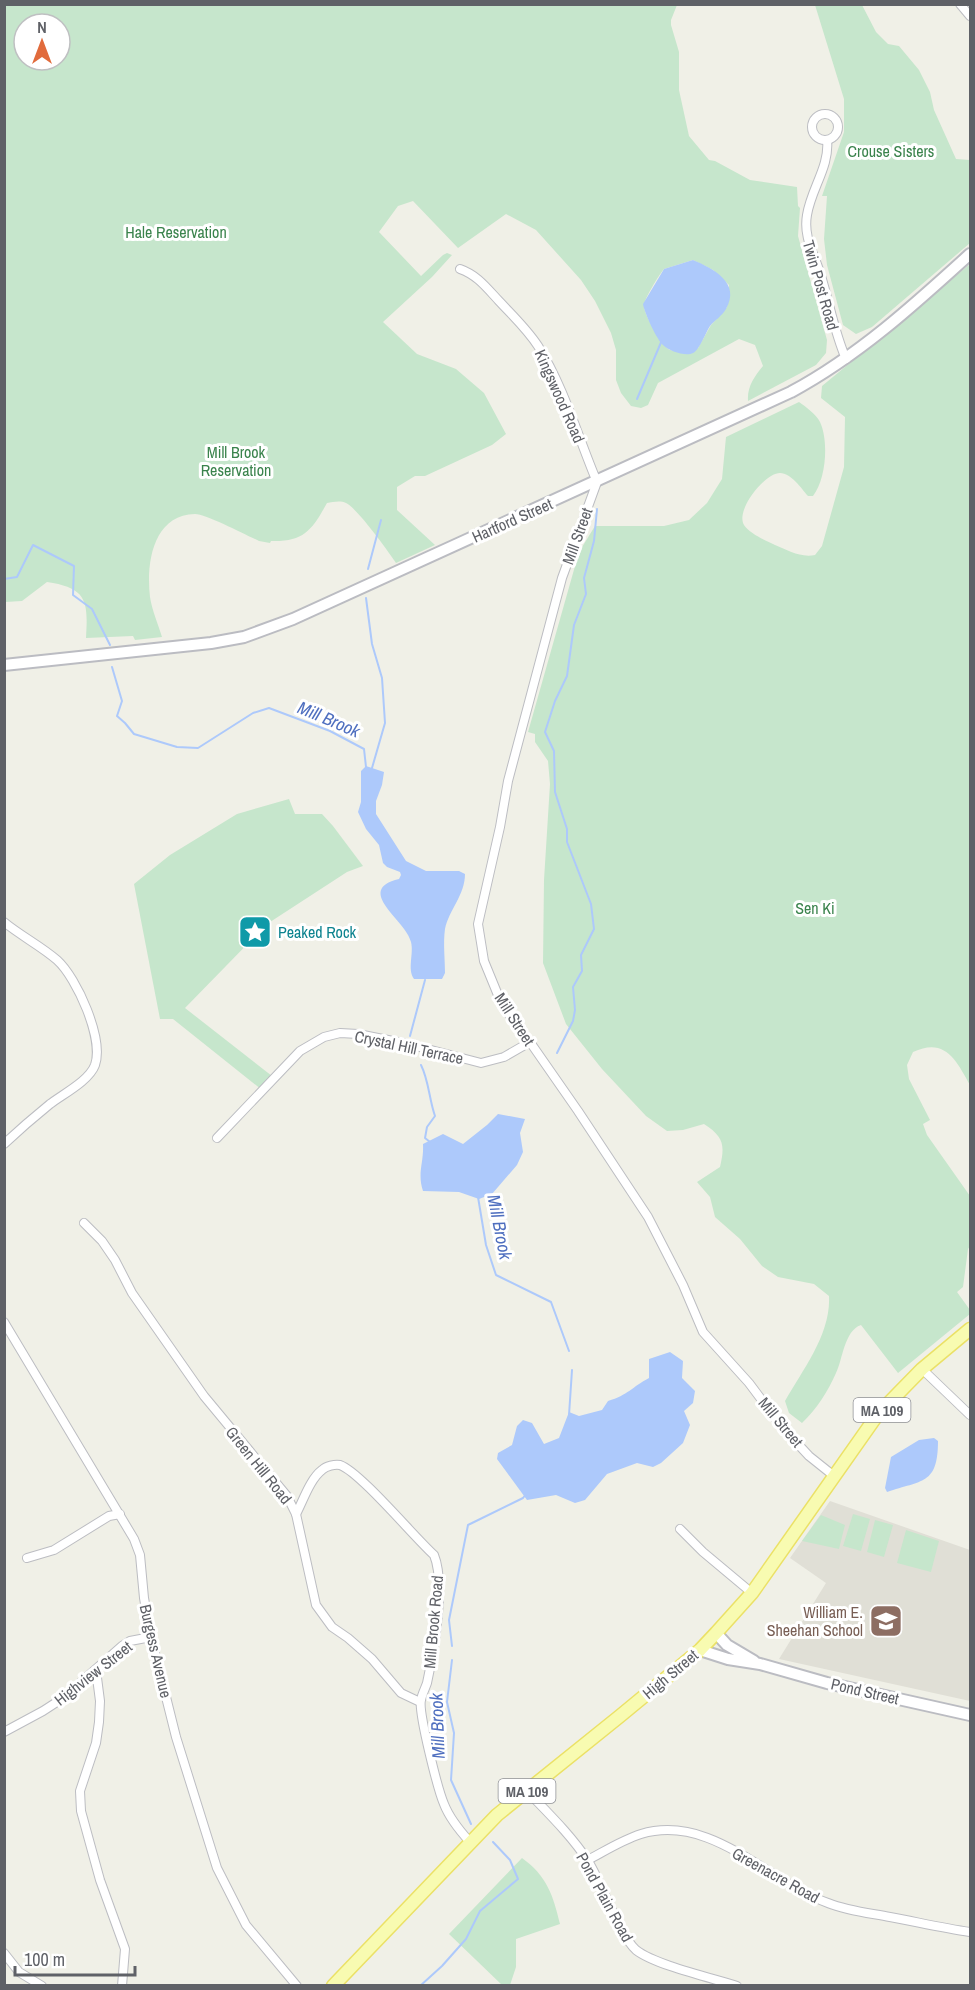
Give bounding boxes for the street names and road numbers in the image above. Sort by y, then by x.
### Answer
street label: Twin Post Road [798,237,844,333]
street label: Kingswood Road [530,346,590,446]
street label: Hartford Street [468,492,556,548]
street label: Mill Street [557,504,598,568]
street label: Mill Street [490,988,540,1050]
street label: Crystal Hill Terrace [353,1025,465,1069]
street label: Mill Street [754,1392,809,1452]
road number: MA 109 [854,1398,910,1422]
street label: Green Hill Road [221,1422,297,1508]
street label: Mill Brook Road [418,1575,448,1669]
street label: Burgess Avenue [135,1602,177,1700]
street label: Highview Street [49,1635,137,1710]
street label: High Street [638,1644,703,1704]
street label: Pond Street [829,1672,902,1710]
road number: MA 109 [498,1779,556,1803]
street label: Greenacre Road [728,1842,824,1908]
street label: Pond Plain Road [571,1848,639,1946]

